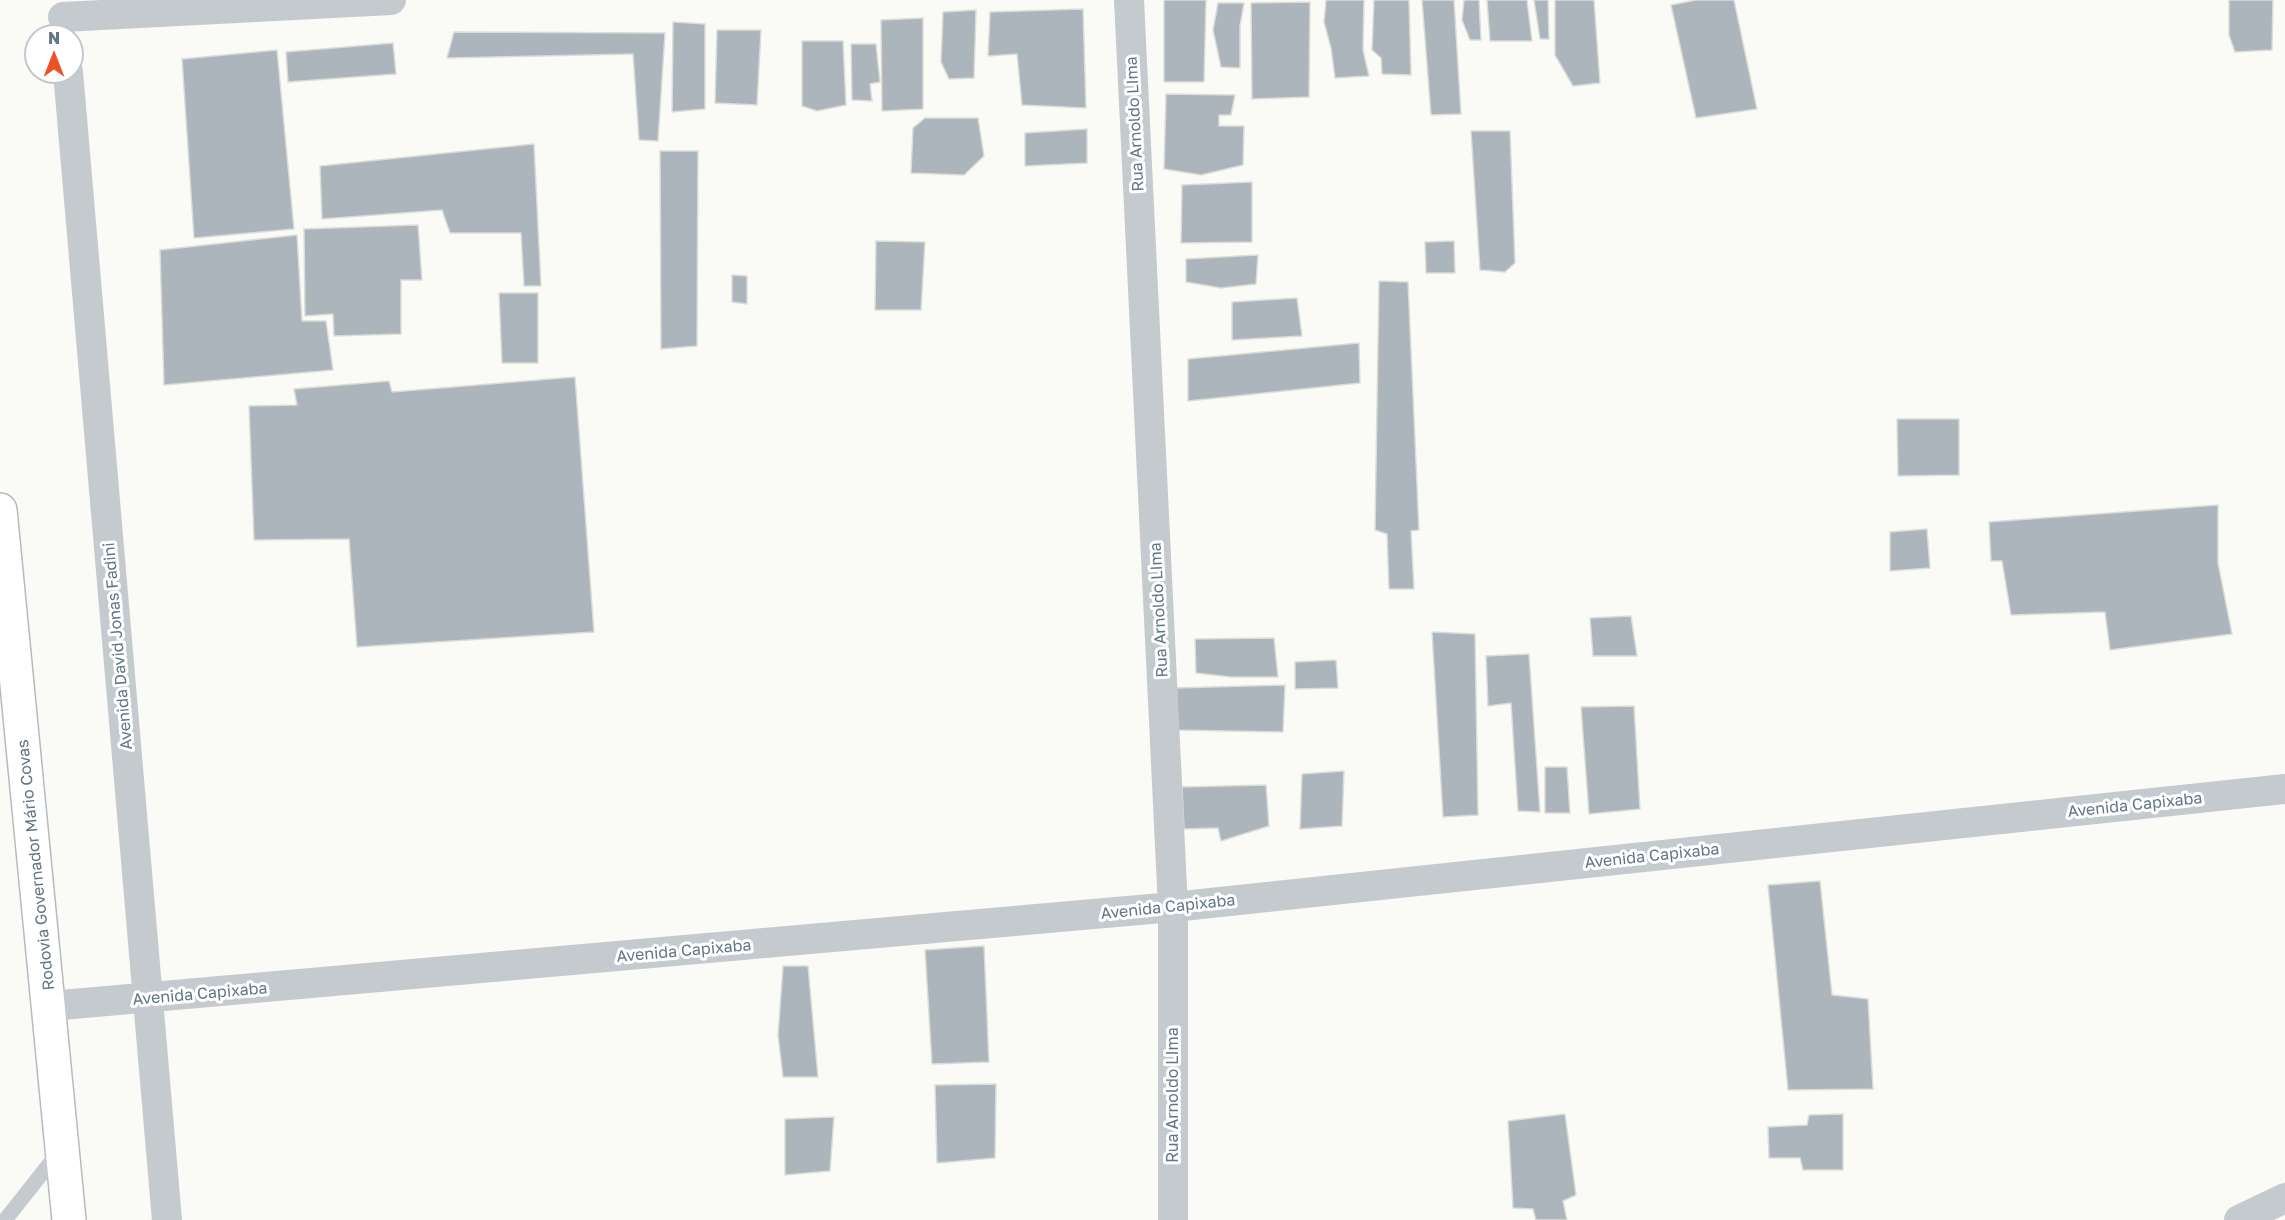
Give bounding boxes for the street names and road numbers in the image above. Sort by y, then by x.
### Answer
street label: Rua Arnoldo LIma [1122,56,1148,192]
street label: Avenida David Jonas Fadini [99,542,137,750]
street label: Rua Arnoldo LIma [1146,542,1172,678]
street label: Rodovia Governador Mário Covas [13,739,59,991]
street label: Avenida Capixaba [2067,788,2203,822]
street label: Avenida Capixaba [1584,839,1720,873]
street label: Avenida Capixaba [1100,890,1236,924]
street label: Avenida Capixaba [616,936,752,966]
street label: Avenida Capixaba [132,979,268,1009]
street label: Rua Arnoldo LIma [1163,1027,1183,1163]

